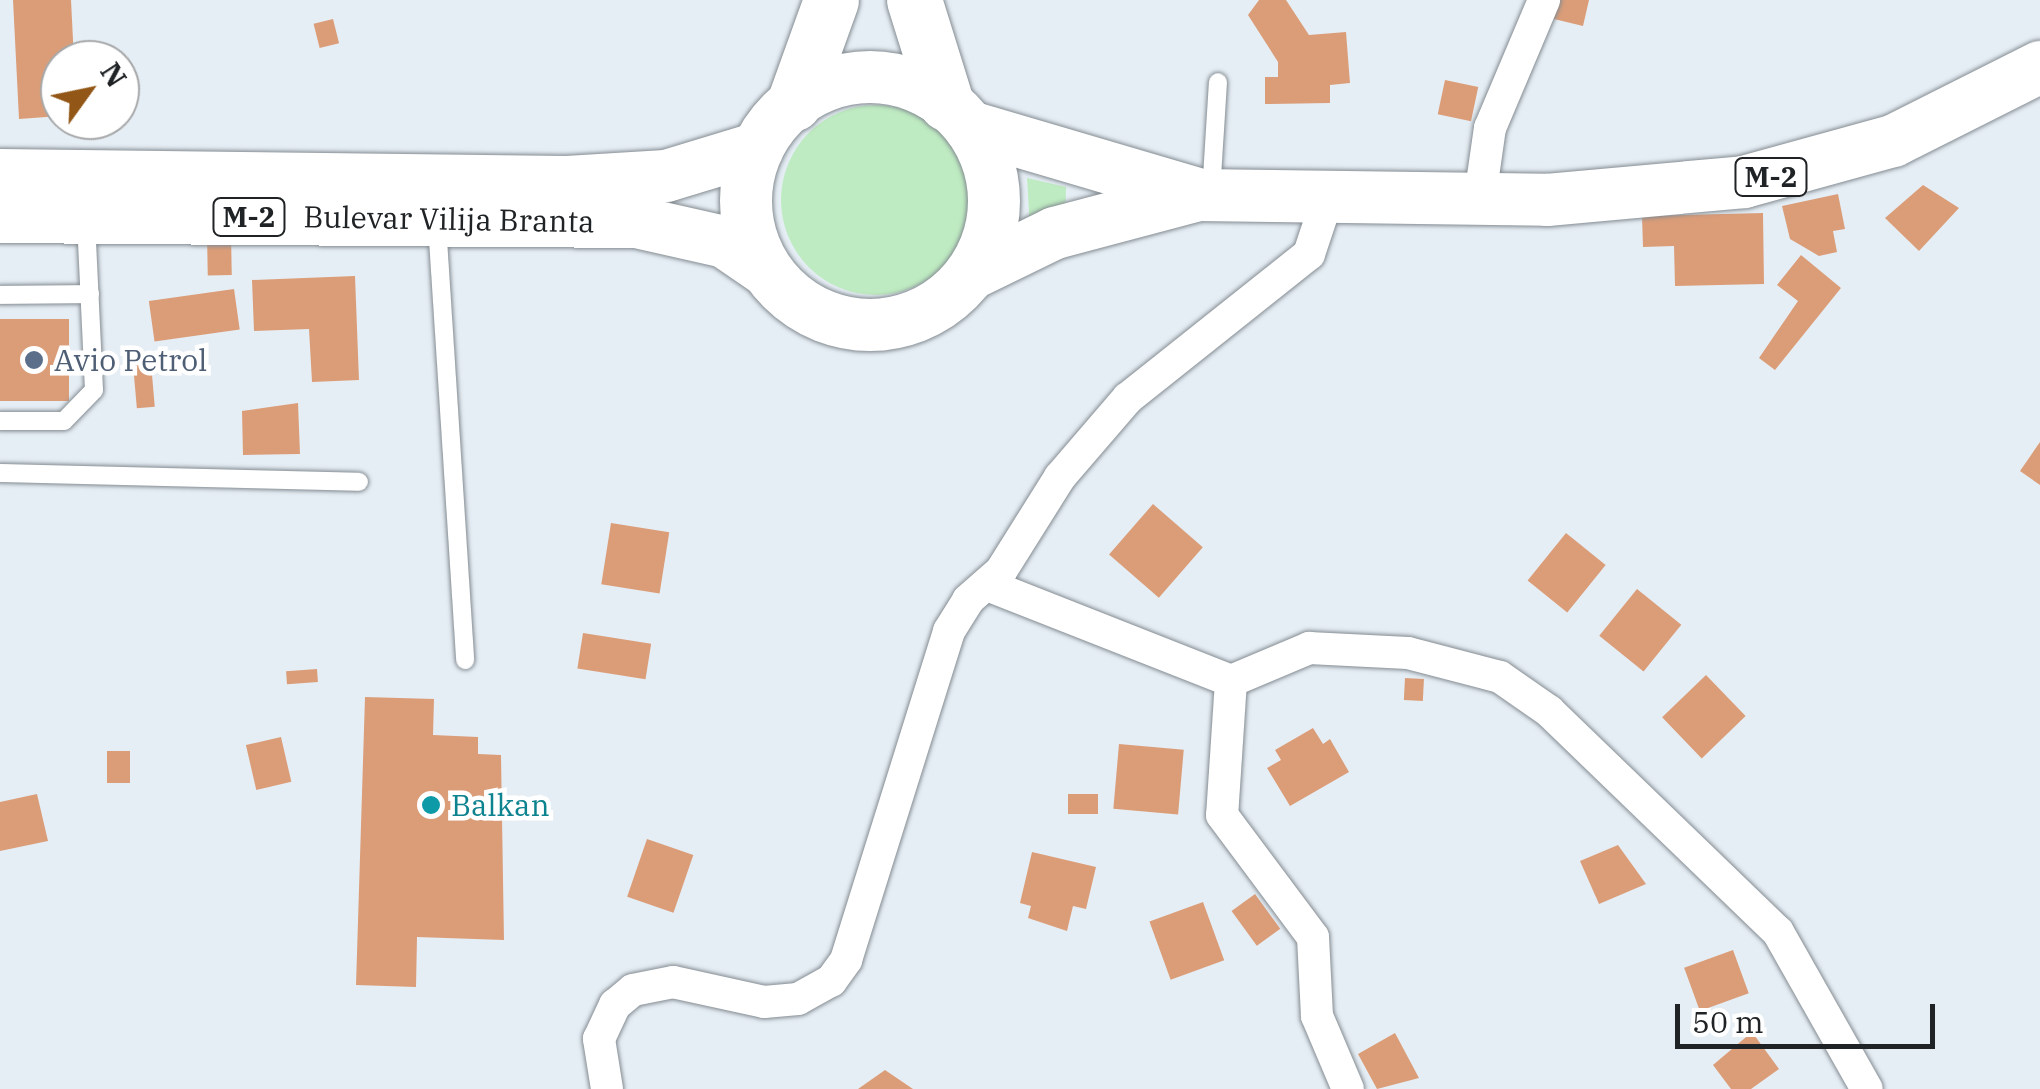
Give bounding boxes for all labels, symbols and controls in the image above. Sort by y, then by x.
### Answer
north arrow [40,40,140,140]
text: N [92,55,135,94]
road number: M-2 [1734,154,1808,200]
road number: M-2 [212,194,286,240]
street label: Bulevar Vilija Branta [303,198,595,240]
place label: Avio Petrol [54,342,207,378]
marker: Avio Petrol [23,349,45,371]
place label: Balkan [451,787,550,823]
marker: Balkan [420,794,442,816]
scale bar [1680,984,1940,1046]
text: 50 m [1692,1002,1764,1041]

